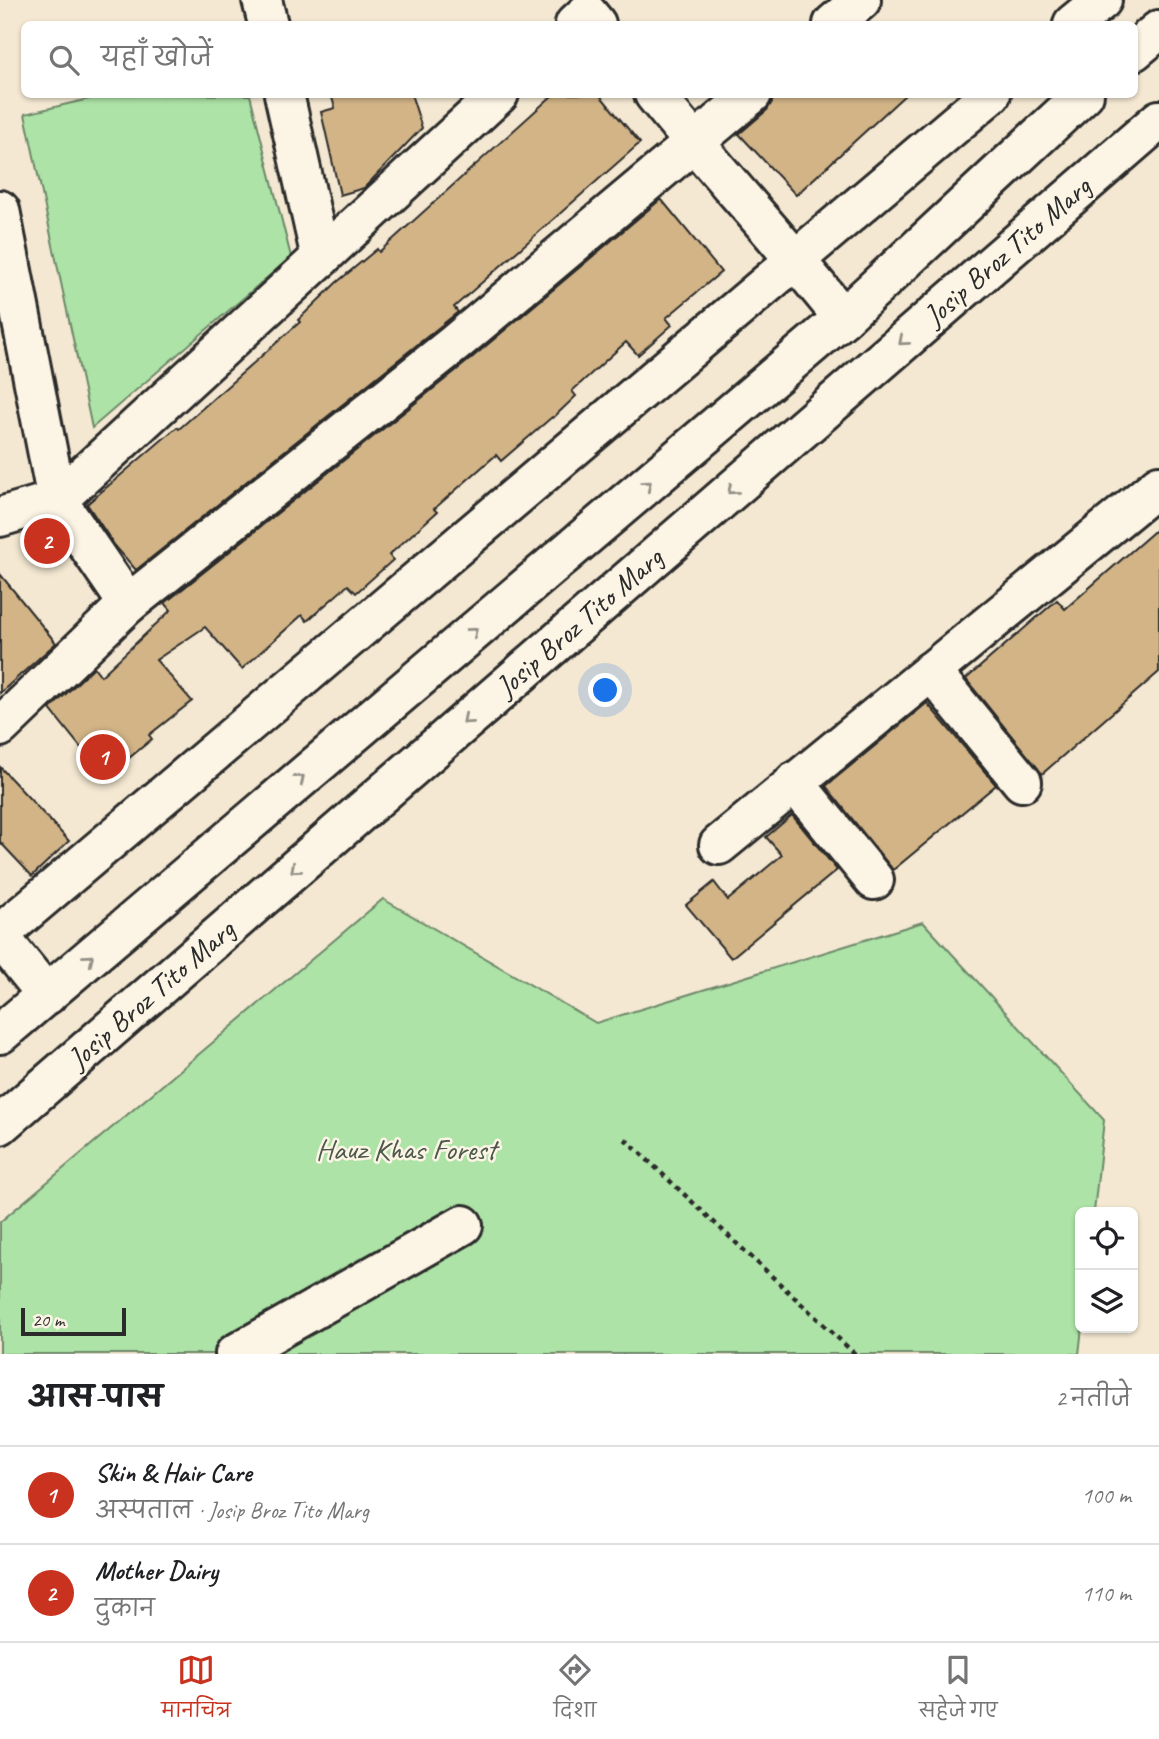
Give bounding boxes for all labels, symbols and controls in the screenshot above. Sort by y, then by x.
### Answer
search box [21,21,1138,98]
icon: search [45,41,83,79]
text: यहाँ खोजें [101,41,212,74]
street label: Josip Broz Tito Marg [914,167,1100,335]
one-way arrow [899,333,912,345]
one-way arrow [638,481,651,493]
one-way arrow [727,482,740,494]
pin: 2 [24,515,70,567]
street label: Josip Broz Tito Marg [486,538,672,706]
one-way arrow [465,628,478,640]
your location [588,673,622,707]
one-way arrow [462,712,475,724]
pin: 1 [80,731,126,783]
one-way arrow [292,775,305,787]
one-way arrow [291,861,304,873]
street label: Josip Broz Tito Marg [58,910,244,1078]
one-way arrow [82,954,94,967]
park label: Hauz Khas Forest [316,1130,500,1168]
map controls [1075,1207,1138,1333]
button: locate [1075,1207,1138,1270]
button: layers [1075,1270,1138,1333]
scale bar [21,1305,126,1337]
text: 20 m [32,1308,64,1332]
text: आस-पास [28,1378,163,1416]
text: 2 नतीजे [1055,1384,1131,1413]
text: Skin & Hair Care [95,1456,251,1489]
text: 1 [46,1481,56,1510]
text: 100 m [1082,1481,1131,1510]
text: अस्पताल · Josip Broz Tito Marg [95,1496,369,1525]
text: Mother Dairy [95,1554,218,1587]
text: 2 [46,1579,56,1608]
text: 110 m [1082,1579,1131,1608]
text: दुकान [95,1594,155,1623]
tab: मानचित्र [161,1651,231,1731]
tab: दिशा [553,1651,597,1731]
tab: सहेजे गए [919,1651,998,1731]

